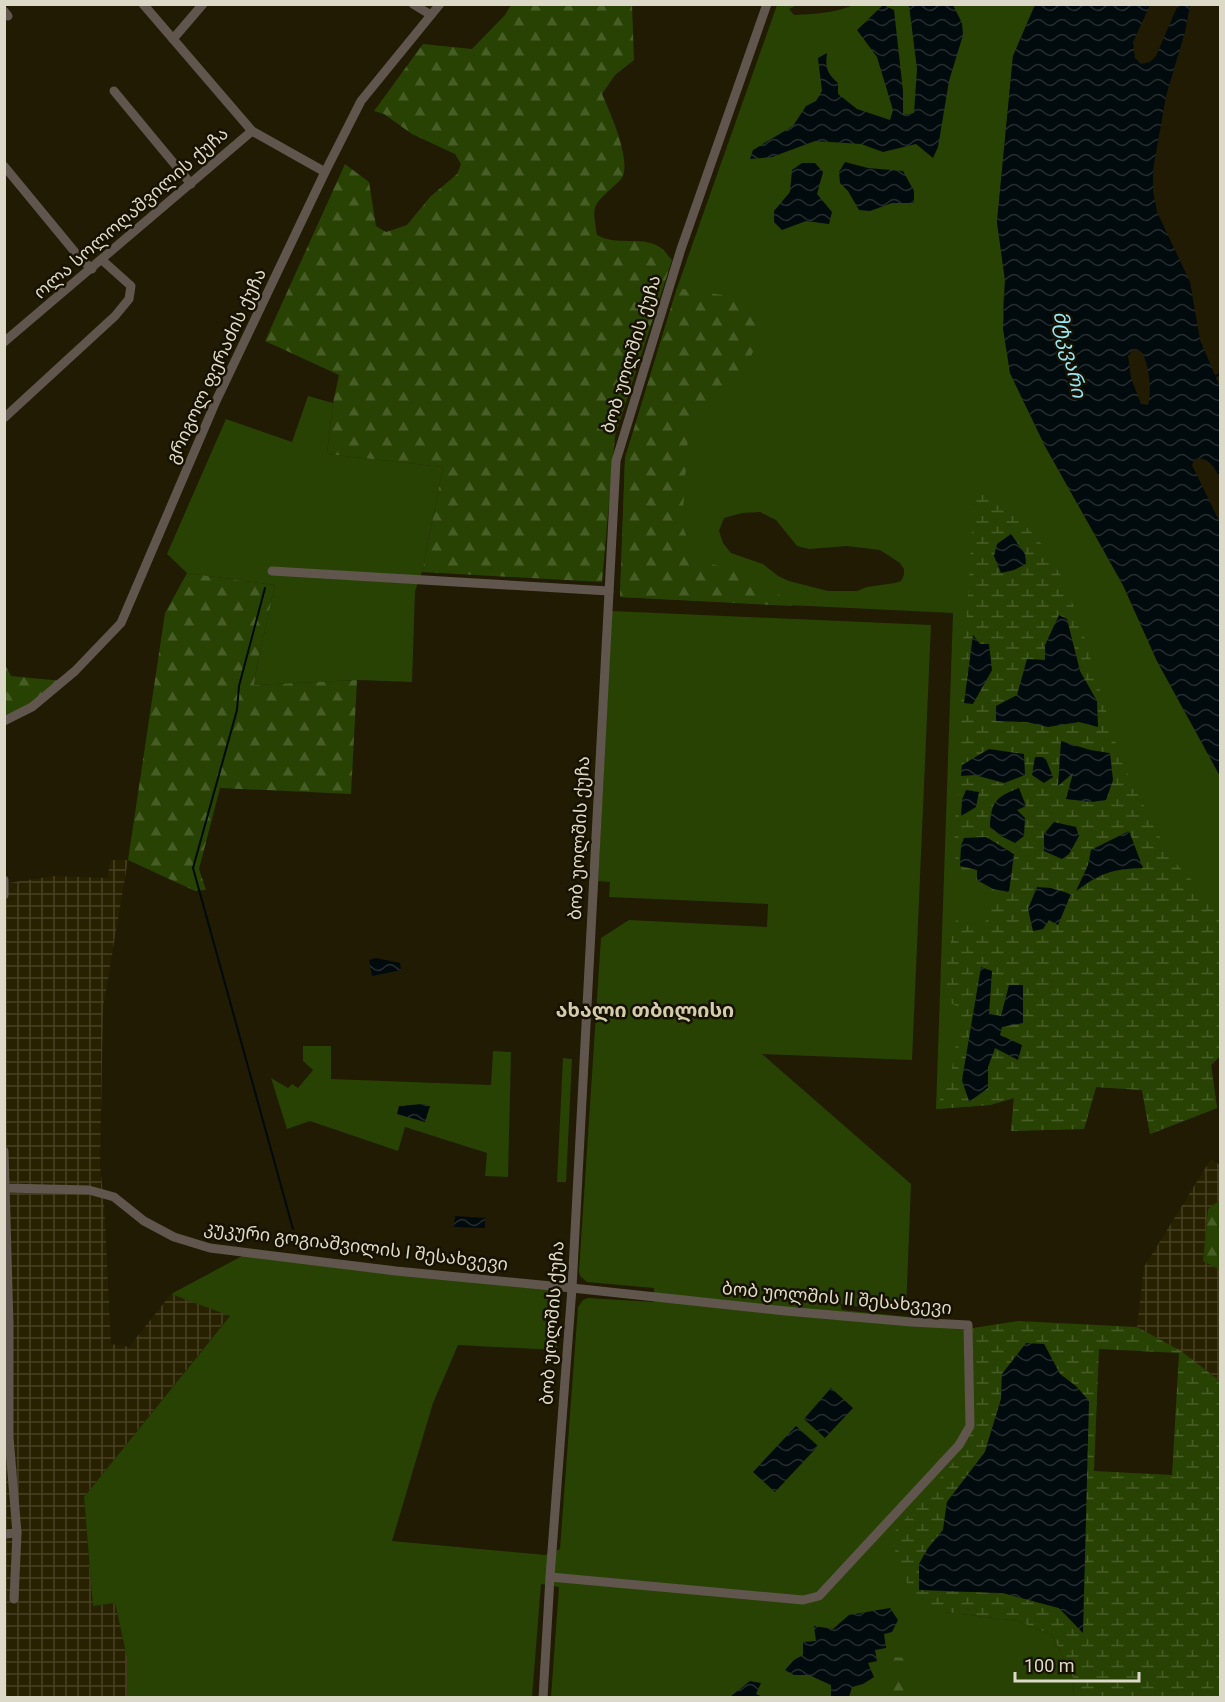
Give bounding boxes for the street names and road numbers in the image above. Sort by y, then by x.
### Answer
street label: ოლა სოლოღაშვილის ქუჩა [29,122,233,304]
street label: გრიგოლ ფერაძის ქუჩა [161,265,271,467]
street label: ბობ უოლშის ქუჩა [596,272,666,436]
street label: ბობ უოლშის ქუჩა [564,755,594,921]
street label: კუკური გოგიაშვილის I შესახვევი [203,1216,509,1276]
street label: ბობ უოლშის ქუჩა [535,1240,569,1406]
street label: ბობ უოლშის II შესახვევი [721,1277,953,1319]

